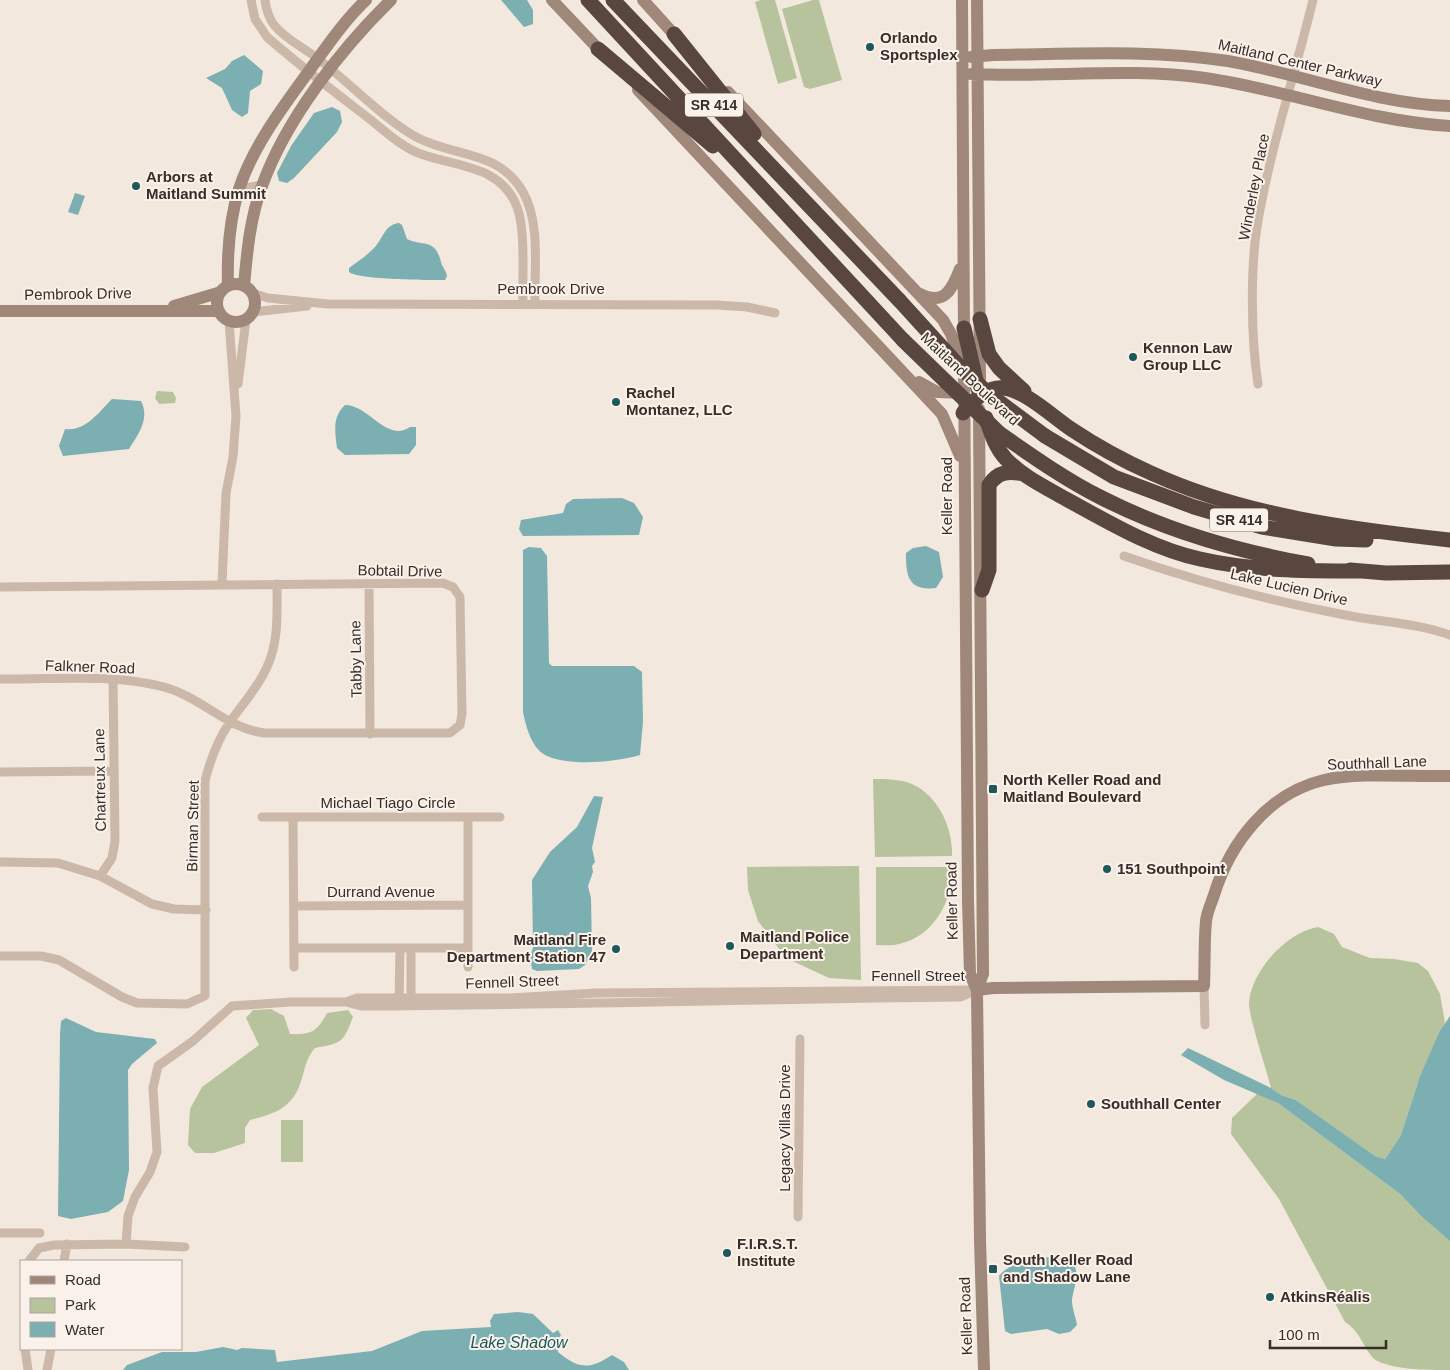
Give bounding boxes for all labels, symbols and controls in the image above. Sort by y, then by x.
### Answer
place label: Orlando Sportsplex [880,29,958,63]
street label: Maitland Center Parkway [1217,35,1384,90]
marker: Orlando Sportsplex [864,41,876,53]
road number: SR 414 [685,94,743,116]
street label: Winderley Place [1235,132,1272,242]
place label: Arbors at Maitland Summit [146,168,266,202]
marker: Arbors at Maitland Summit [130,180,142,192]
street label: Pembrook Drive [497,280,605,297]
street label: Pembrook Drive [24,284,132,303]
street label: Maitland Boulevard [918,329,1023,429]
place label: Kennon Law Group LLC [1143,339,1232,373]
marker: Kennon Law Group LLC [1127,351,1139,363]
place label: Rachel Montanez, LLC [626,384,733,418]
marker: Rachel Montanez, LLC [610,396,622,408]
street label: Keller Road [938,457,955,535]
road number: SR 414 [1210,508,1268,532]
street label: Bobtail Drive [357,561,443,580]
street label: Lake Lucien Drive [1229,565,1350,608]
street label: Tabby Lane [346,620,365,698]
street label: Falkner Road [45,656,135,677]
street label: Chartreux Lane [90,728,109,832]
street label: Southhall Lane [1327,752,1427,773]
place label: North Keller Road and Maitland Boulevard [1003,771,1161,805]
street label: Birman Street [183,779,202,872]
marker: North Keller Road and Maitland Boulevard [987,783,999,795]
street label: Michael Tiago Circle [320,794,456,811]
place label: 151 Southpoint [1117,860,1225,877]
street label: Keller Road [942,862,961,940]
marker: 151 Southpoint [1101,863,1113,875]
street label: Durrand Avenue [327,883,435,900]
place label: Maitland Police Department [740,928,849,962]
place label: Maitland Fire Department Station 47 [447,931,606,965]
marker: Maitland Police Department [724,940,736,952]
marker: Maitland Fire Department Station 47 [610,943,622,955]
street label: Fennell Street [871,967,966,984]
street label: Fennell Street [465,971,560,992]
street label: Legacy Villas Drive [776,1064,793,1192]
place label: Southhall Center [1101,1095,1221,1112]
marker: Southhall Center [1085,1098,1097,1110]
place label: F.I.R.S.T. Institute [737,1235,798,1269]
marker: F.I.R.S.T. Institute [721,1247,733,1259]
place label: South Keller Road and Shadow Lane [1003,1251,1133,1285]
legend [20,1260,182,1350]
marker: South Keller Road and Shadow Lane [987,1263,999,1275]
text: Road [65,1271,101,1288]
street label: Keller Road [956,1277,975,1355]
place label: AtkinsRéalis [1280,1288,1370,1305]
marker: AtkinsRéalis [1264,1291,1276,1303]
text: Park [65,1296,96,1313]
scale bar [1270,1318,1386,1350]
text: Water [65,1321,104,1338]
text: 100 m [1278,1326,1320,1343]
water label: Lake Shadow [471,1334,569,1351]

